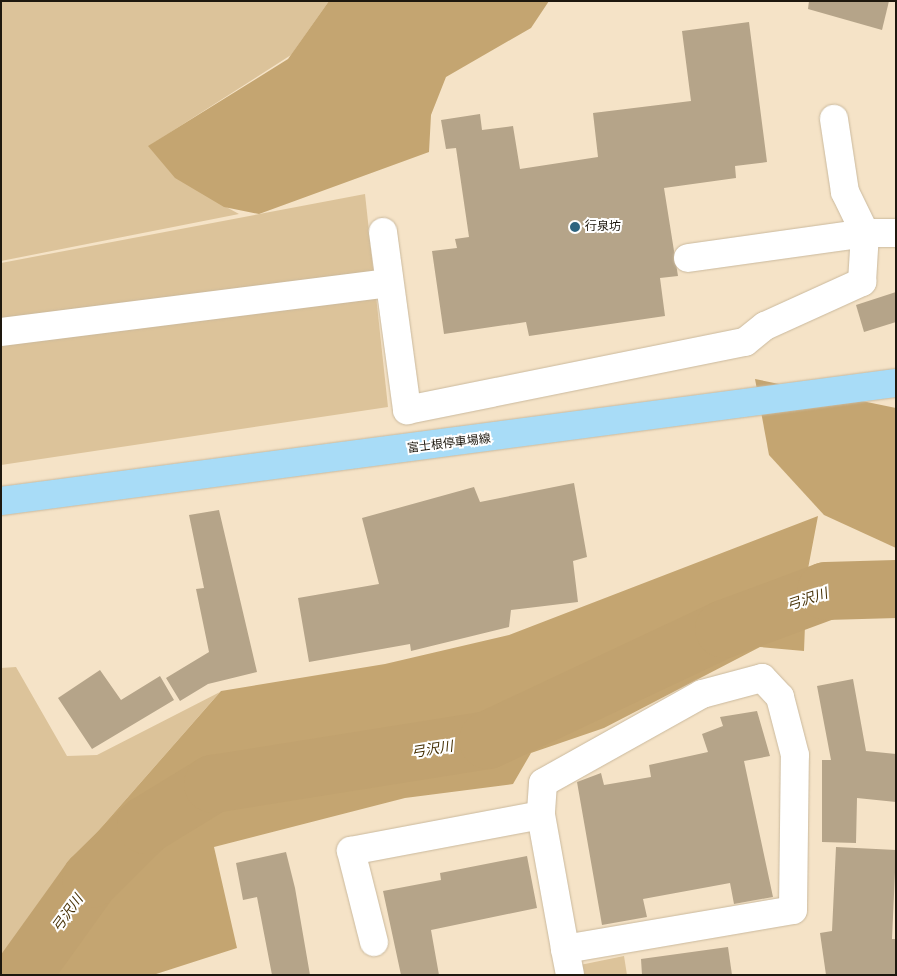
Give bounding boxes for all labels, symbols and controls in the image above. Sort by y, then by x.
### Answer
place label: 行泉坊 [585,220,621,234]
marker: 行泉坊 [569,221,581,233]
street label: 富士根停車場線 [406,432,492,456]
water label: 弓沢川 [784,585,830,613]
water label: 弓沢川 [410,737,454,761]
water label: 弓沢川 [48,891,86,935]

